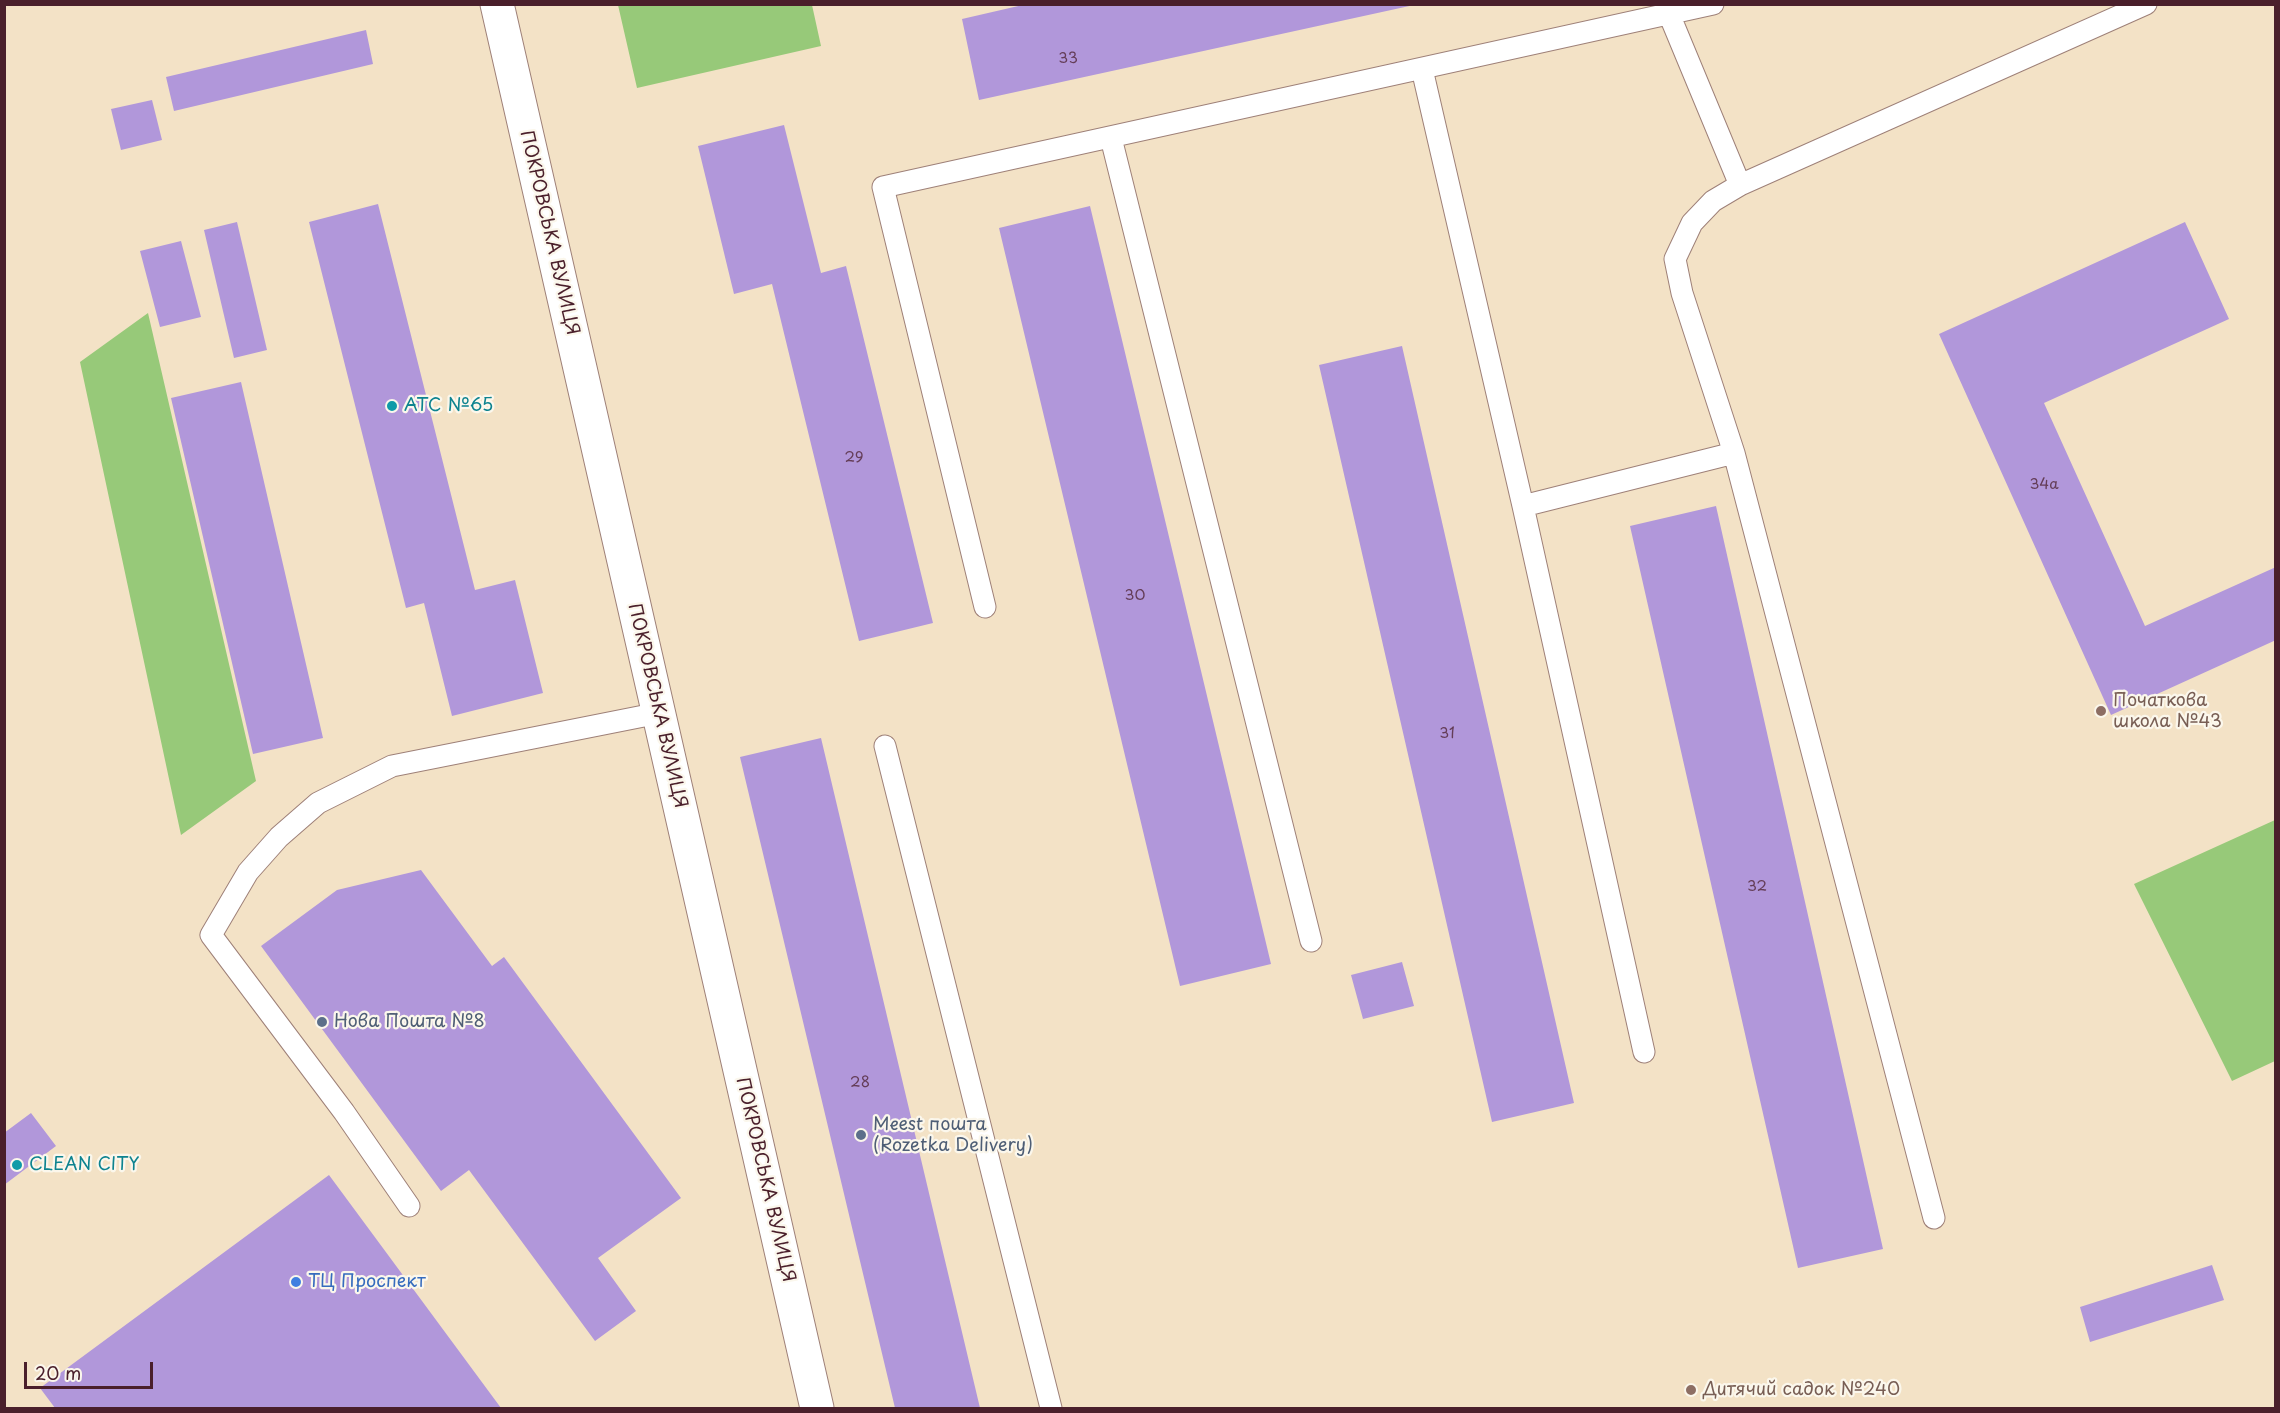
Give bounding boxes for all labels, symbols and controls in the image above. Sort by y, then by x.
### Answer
house number: 33 [1058,50,1078,68]
street label: ПОКРОВСЬКА ВУЛИЦЯ [515,129,583,337]
place label: АТС №65 [404,395,493,417]
marker: АТС №65 [385,399,399,413]
house number: 29 [844,449,864,467]
house number: 34а [2029,476,2059,494]
house number: 30 [1125,587,1145,605]
street label: ПОКРОВСЬКА ВУЛИЦЯ [623,602,691,810]
place label: Початкова школа №43 [2113,690,2222,732]
marker: Початкова школа №43 [2094,704,2108,718]
house number: 31 [1439,725,1455,743]
house number: 32 [1747,878,1767,896]
place label: Нова Пошта №8 [334,1011,485,1033]
marker: Нова Пошта №8 [315,1015,329,1029]
house number: 28 [850,1074,870,1092]
street label: ПОКРОВСЬКА ВУЛИЦЯ [731,1076,799,1284]
place label: Meest пошта (Rozetka Delivery) [873,1114,1033,1156]
marker: Meest пошта (Rozetka Delivery) [854,1128,868,1142]
place label: CLEAN CITY [29,1154,139,1176]
marker: CLEAN CITY [10,1158,24,1172]
place label: ТЦ Проспект [308,1271,426,1293]
marker: ТЦ Проспект [289,1275,303,1289]
scale bar [27,1350,156,1388]
text: 20 m [35,1359,81,1386]
place label: Дитячий садок №240 [1703,1379,1900,1401]
marker: Дитячий садок №240 [1684,1383,1698,1397]

